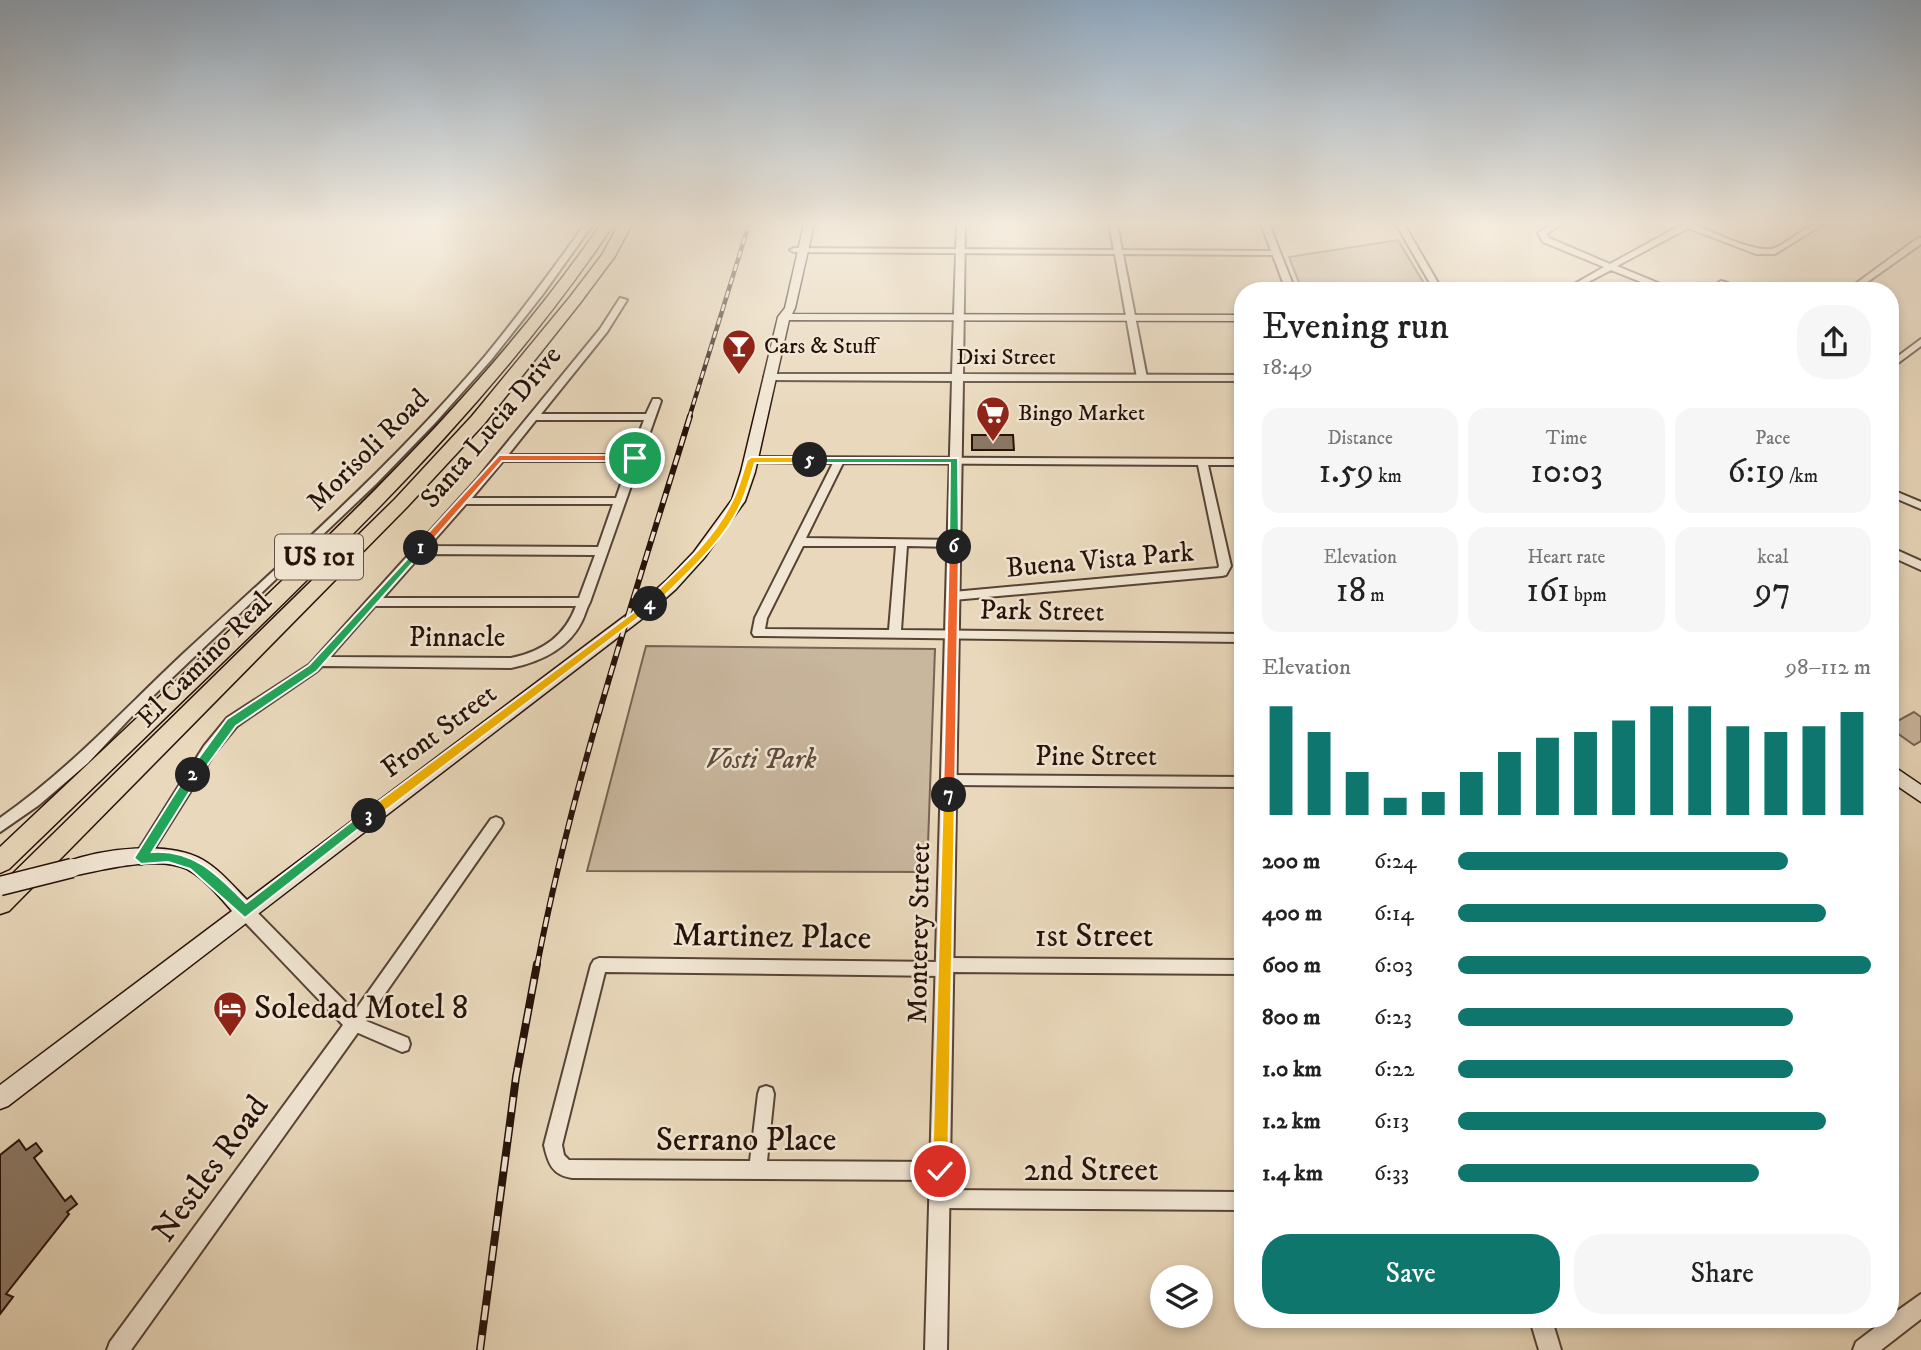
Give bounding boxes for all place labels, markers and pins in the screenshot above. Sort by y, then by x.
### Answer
bar icon: Cars & Stuff [720,327,758,376]
place label: Cars & Stuff [764,332,880,361]
supermarket icon: Bingo Market [974,394,1012,443]
place label: Bingo Market [1018,399,1145,428]
pin [605,428,665,488]
pin: 5 [792,442,828,477]
pin: 1 [404,530,438,566]
pin: 6 [936,530,972,564]
pin: 4 [632,586,668,622]
pin: 2 [176,758,210,792]
pin: 7 [932,778,967,812]
pin: 3 [352,798,386,834]
place label: Soledad Motel 8 [254,988,468,1029]
hotel icon: Soledad Motel 8 [211,989,249,1038]
pin [910,1141,970,1201]

